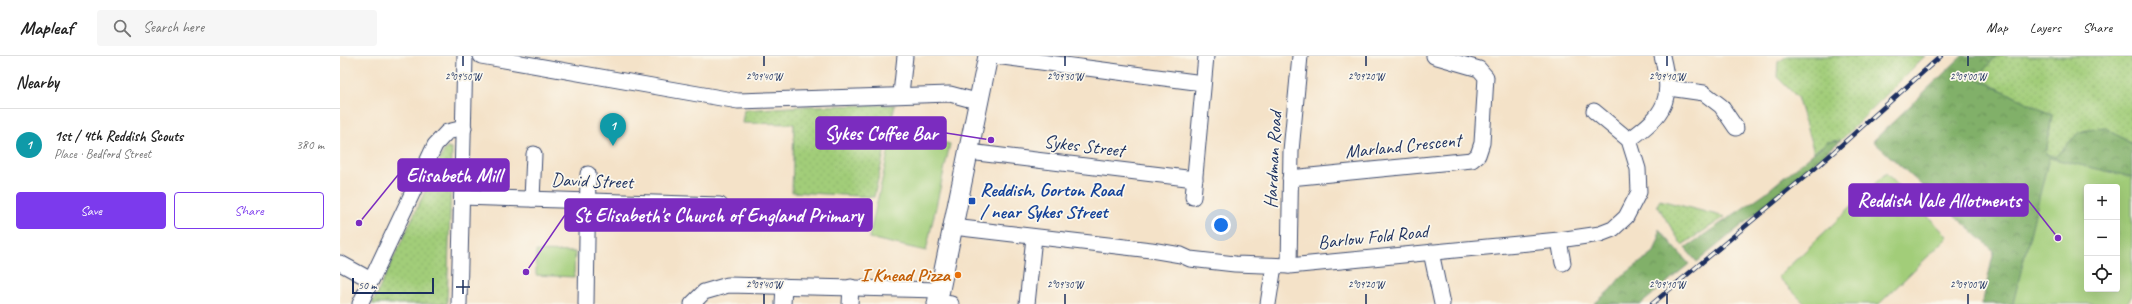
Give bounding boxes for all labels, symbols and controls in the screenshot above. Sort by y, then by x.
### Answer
search box [97,10,377,46]
text: Mapleaf [20,16,73,40]
icon: search [111,17,133,39]
text: Search here [143,18,204,37]
text: Map [1986,19,2008,36]
text: Layers [2030,19,2061,36]
text: Share [2083,19,2112,36]
text: 2°09'50"W [445,70,483,83]
text: 2°09'40"W [746,70,784,83]
text: 2°09'30"W [1047,70,1085,83]
text: 2°09'20"W [1348,70,1386,83]
text: 2°09'10"W [1649,70,1687,83]
text: 2°09'00"W [1950,70,1988,83]
text: Nearby [16,72,59,93]
street label: Hardman Road [1258,107,1288,209]
pin: 1 [600,113,626,146]
callout: Sykes Coffee Bar [816,117,946,149]
text: Sykes Coffee Bar [824,121,941,146]
text: 1st / 4th Reddish Scouts [54,127,183,146]
street label: Marland Crescent [1344,128,1465,164]
street label: Sykes Street [1043,129,1128,163]
text: 1 [26,137,32,153]
text: 380 m [296,137,324,153]
text: Place · Bedford Street [54,146,151,162]
callout: Elisabeth Mill [398,159,509,191]
text: Elisabeth Mill [406,163,506,188]
street label: David Street [551,168,635,194]
place label: Reddish, Gorton Road / near Sykes Street [980,178,1126,224]
callout: Reddish Vale Allotments [1849,184,2028,216]
map controls [2084,184,2120,292]
button: + [2084,184,2120,220]
text: Reddish Vale Allotments [1857,188,2023,213]
button: Save [16,192,166,229]
button: Share [174,192,324,229]
marker: Reddish, Gorton Road / near Sykes Street [967,196,977,206]
callout: St Elisabeth's Church of England Primary [565,199,872,231]
text: St Elisabeth's Church of England Primary [573,203,865,228]
your location [1211,215,1231,235]
street label: Barlow Fold Road [1317,219,1432,255]
button: − [2084,220,2120,256]
button: locate [2084,256,2120,292]
place label: I Knead Pizza [861,263,952,287]
marker: I Knead Pizza [953,270,963,280]
scale bar [352,276,434,295]
text: 50 m [358,278,377,292]
text: 2°09'40"W [746,278,784,291]
text: 2°09'30"W [1047,278,1085,291]
text: 2°09'20"W [1348,278,1386,291]
text: 2°09'10"W [1649,278,1687,291]
text: 2°09'00"W [1950,278,1988,291]

